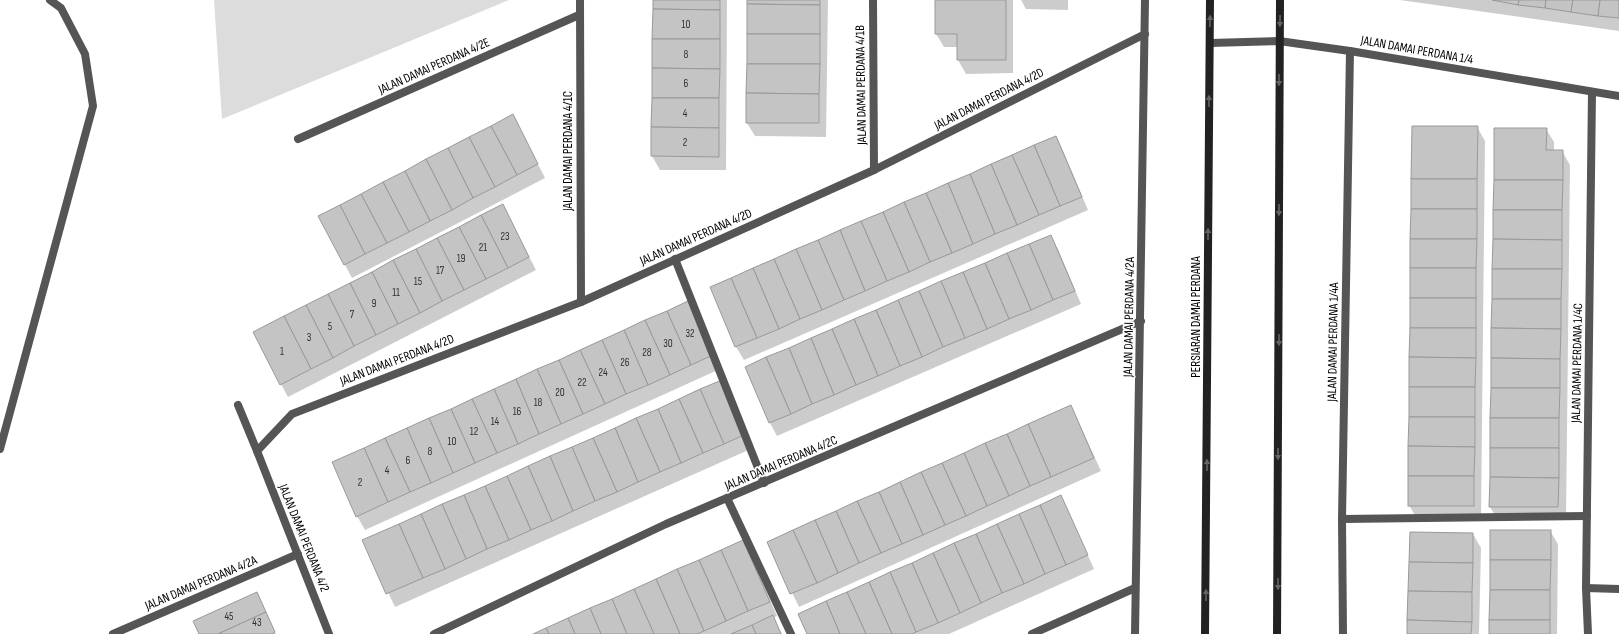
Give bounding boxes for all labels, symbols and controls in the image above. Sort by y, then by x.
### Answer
one-way arrow [1207,14,1213,27]
one-way arrow [1277,15,1283,28]
house number: 10 [682,18,690,31]
street label: JALAN DAMAI PERDANA 4/1B [852,25,870,146]
street label: JALAN DAMAI PERDANA 1/4 [1359,32,1475,68]
street label: JALAN DAMAI PERDANA 4/2E [375,34,492,98]
house number: 8 [684,48,689,61]
street label: JALAN DAMAI PERDANA 4/2D [931,64,1047,134]
one-way arrow [1276,74,1282,87]
house number: 6 [684,77,689,90]
street label: JALAN DAMAI PERDANA 4/1C [560,91,576,212]
one-way arrow [1206,94,1212,107]
house number: 4 [683,107,688,120]
house number: 2 [683,136,688,149]
one-way arrow [1276,204,1282,217]
street label: JALAN DAMAI PERDANA 4/2D [637,205,755,269]
one-way arrow [1205,227,1211,240]
house number: 23 [500,230,510,243]
house number: 21 [479,241,487,254]
house number: 19 [457,252,465,265]
street label: JALAN DAMAI PERDANA 4/2A [1120,256,1138,378]
street label: PERSIARAN DAMAI PERDANA [1188,256,1204,378]
house number: 17 [436,264,445,277]
house number: 15 [414,275,422,288]
street label: JALAN DAMAI PERDANA 1/4A [1324,282,1342,403]
house number: 11 [392,286,400,299]
house number: 9 [372,297,377,310]
street label: JALAN DAMAI PERDANA 1/4C [1568,303,1586,424]
house number: 7 [350,308,355,321]
house number: 5 [328,320,332,333]
house number: 32 [685,327,695,340]
house number: 3 [307,331,312,344]
street label: JALAN DAMAI PERDANA 4/2D [337,331,456,390]
one-way arrow [1276,334,1282,347]
house number: 30 [663,337,673,350]
house number: 1 [280,345,284,358]
house number: 28 [642,346,652,359]
house number: 26 [620,356,630,369]
house number: 24 [598,366,608,379]
house number: 22 [577,376,587,389]
house number: 20 [555,386,565,399]
house number: 18 [534,396,543,409]
house number: 16 [513,405,522,418]
house number: 14 [491,415,500,428]
house number: 12 [470,425,479,438]
street label: JALAN DAMAI PERDANA 4/2C [721,432,840,494]
house number: 10 [448,435,456,448]
house number: 8 [428,445,433,458]
one-way arrow [1275,448,1281,461]
house number: 6 [406,454,411,467]
one-way arrow [1204,458,1210,471]
house number: 4 [385,464,390,477]
house number: 2 [358,476,363,489]
street label: JALAN DAMAI PERDANA 4/2 [275,481,333,594]
street label: JALAN DAMAI PERDANA 4/2A [142,552,260,614]
one-way arrow [1275,578,1281,591]
one-way arrow [1203,588,1209,601]
house number: 45 [224,610,234,623]
house number: 43 [252,616,262,629]

